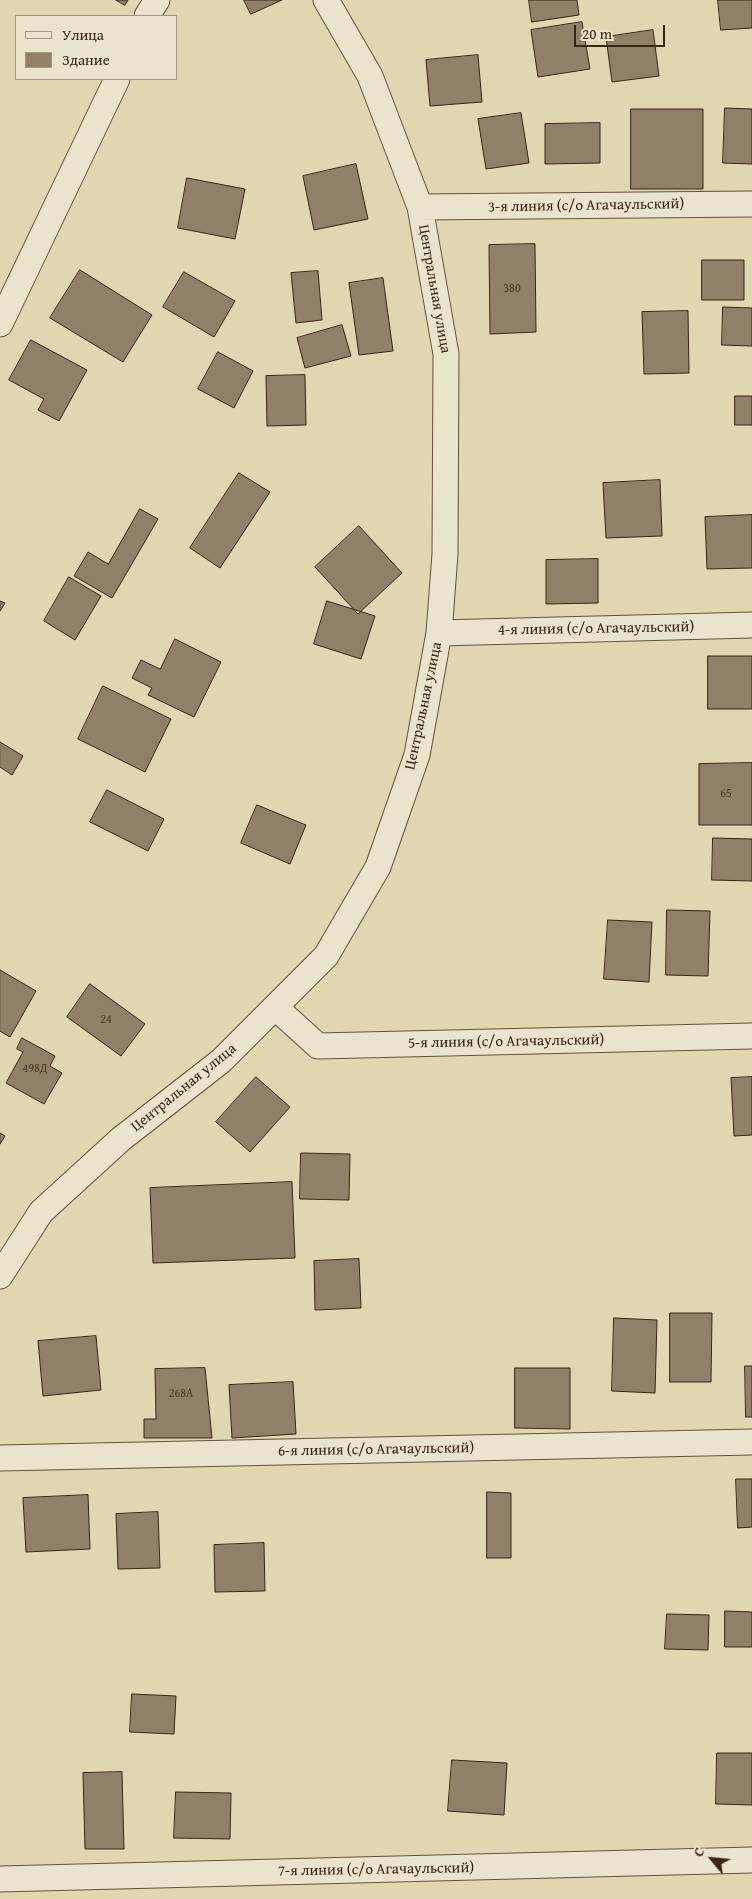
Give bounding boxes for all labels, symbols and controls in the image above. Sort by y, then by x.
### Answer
legend [15,15,178,80]
scale bar [577,15,668,47]
text: 20 m [582,23,612,44]
text: Улица [62,24,104,45]
text: Здание [62,49,110,70]
street label: 3-я линия (с/о Агачаульский) [488,195,684,217]
street label: Центральная улица [414,223,454,355]
house number: 380 [503,282,521,296]
street label: 4-я линия (с/о Агачаульский) [498,618,694,640]
street label: Центральная улица [402,640,446,772]
house number: 65 [720,787,732,801]
house number: 24 [100,1013,112,1027]
street label: 5-я линия (с/о Агачаульский) [408,1031,604,1053]
street label: Центральная улица [128,1040,240,1136]
house number: 498Д [22,1062,48,1076]
house number: 268А [169,1387,193,1401]
street label: 6-я линия (с/о Агачаульский) [278,1439,474,1461]
north arrow [687,1834,737,1884]
text: С [688,1844,709,1860]
street label: 7-я линия (с/о Агачаульский) [278,1859,474,1881]

